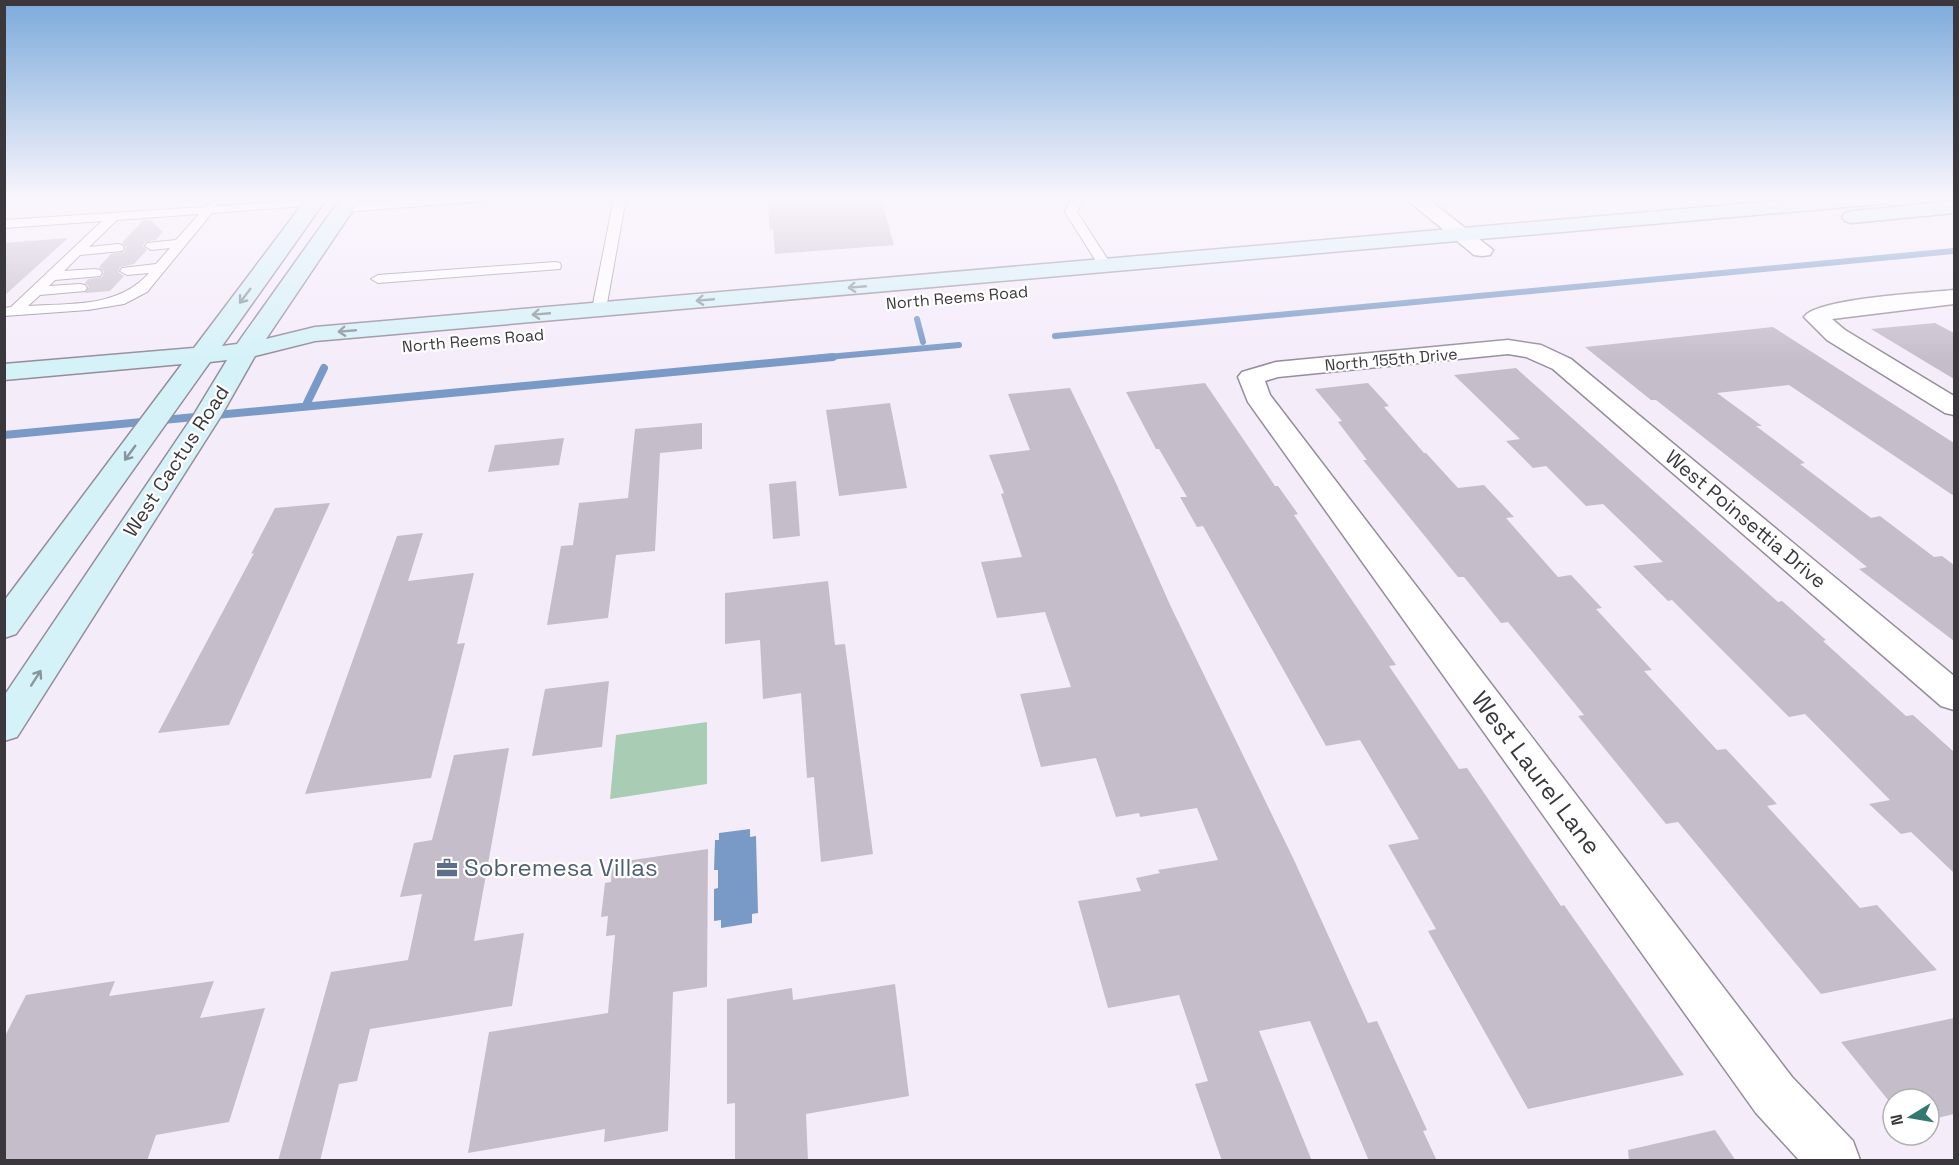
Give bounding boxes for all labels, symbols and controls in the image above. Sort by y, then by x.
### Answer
street label: North Reems Road [885,281,1029,314]
one-way arrow [848,282,868,293]
one-way arrow [239,287,252,303]
one-way arrow [695,295,715,306]
one-way arrow [532,309,552,320]
street label: North Reems Road [401,324,545,357]
one-way arrow [337,326,357,337]
street label: North 155th Drive [1324,343,1458,376]
street label: West Cactus Road [117,380,235,542]
one-way arrow [124,444,136,460]
street label: West Poinsettia Drive [1660,444,1832,594]
one-way arrow [31,670,43,687]
street label: West Laurel Lane [1465,685,1608,860]
place label: Sobremesa Villas [464,852,658,883]
office icon: Sobremesa Villas [435,856,459,880]
north arrow [1881,1087,1941,1147]
text: N [1885,1112,1908,1127]

